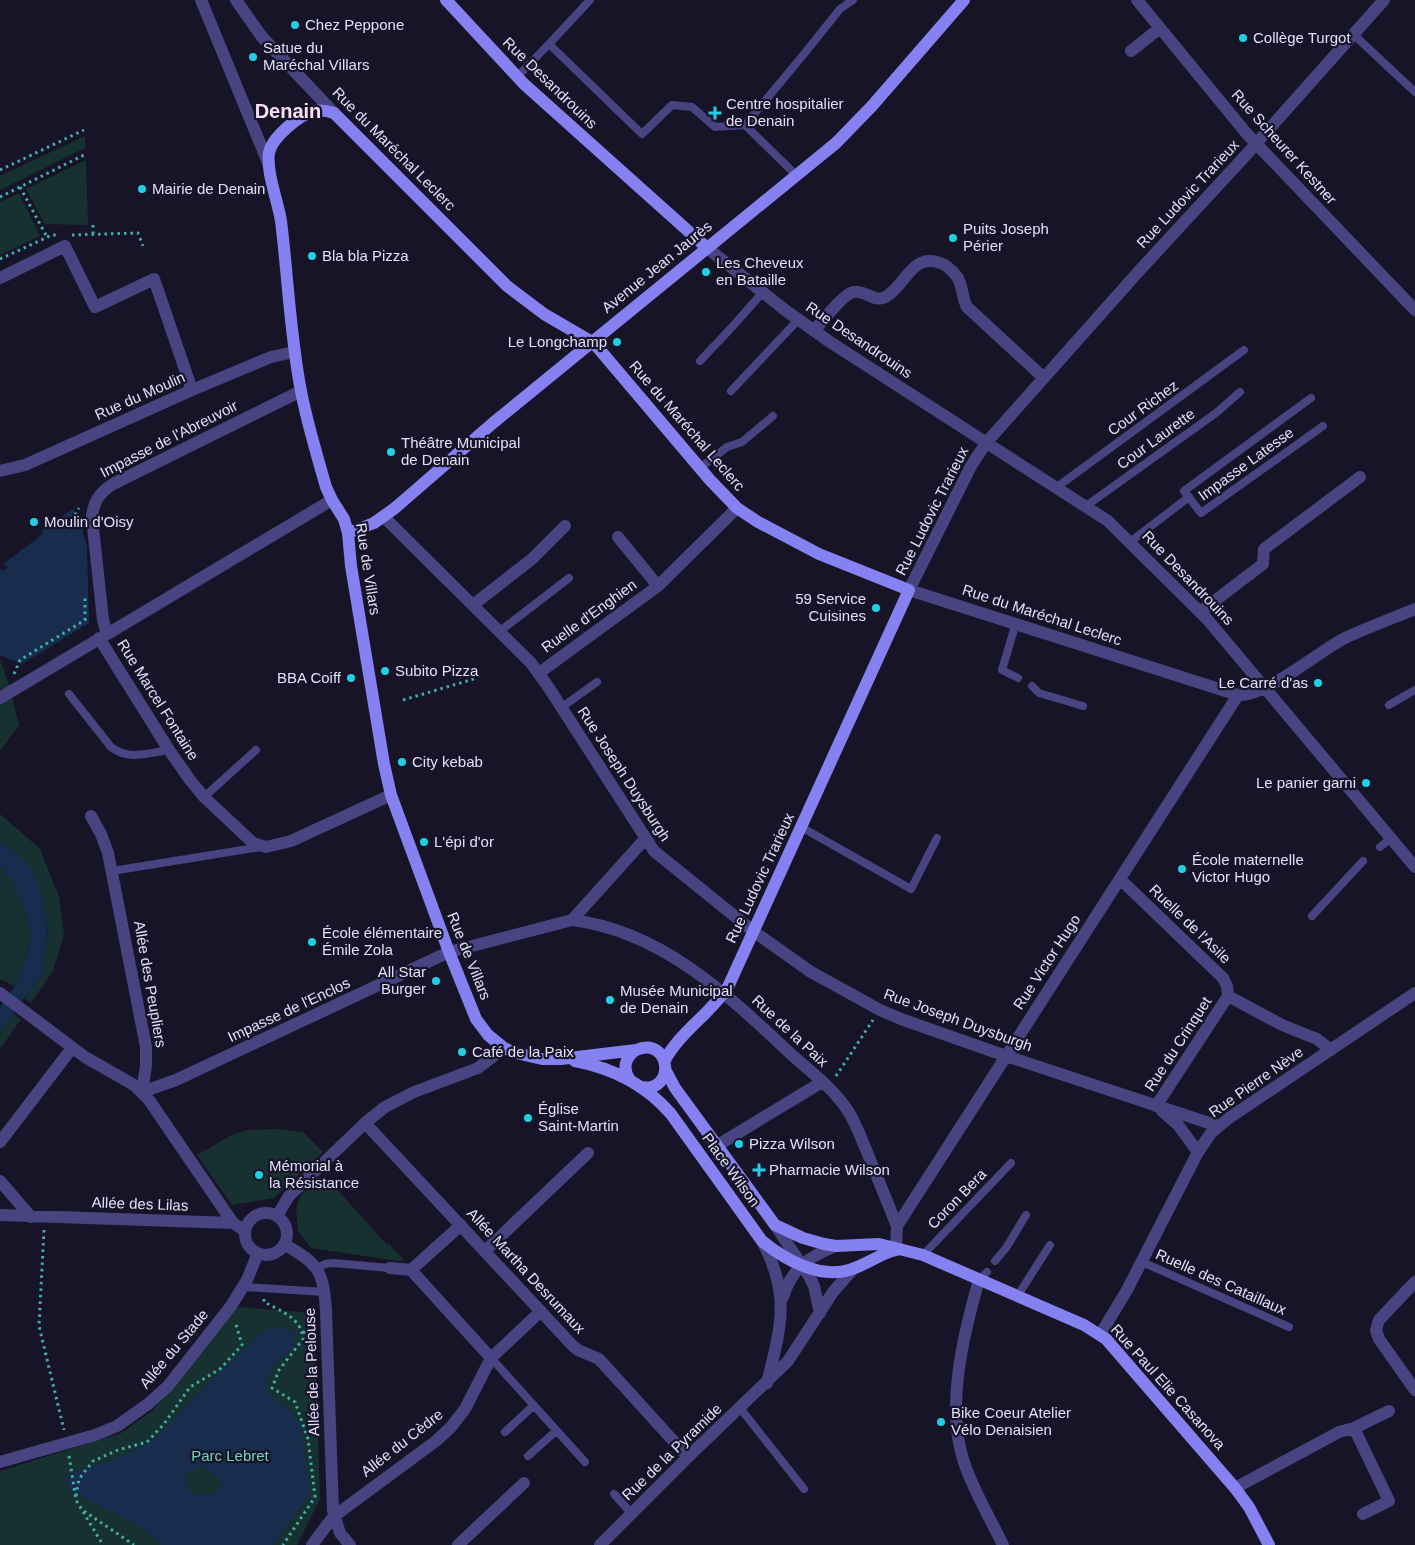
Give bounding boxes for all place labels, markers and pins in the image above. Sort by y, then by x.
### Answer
place label: Chez Peppone [305,16,404,33]
marker: Chez Peppone [289,19,301,31]
place label: Collège Turgot [1253,29,1351,46]
marker: Collège Turgot [1237,32,1249,44]
place label: Satue du Maréchal Villars [263,39,369,73]
marker: Satue du Maréchal Villars [247,51,259,63]
place label: Centre hospitalier de Denain [726,95,844,129]
marker: Centre hospitalier de Denain [708,106,722,120]
place label: Mairie de Denain [152,180,265,197]
marker: Mairie de Denain [136,183,148,195]
place label: Puits Joseph Périer [963,220,1049,254]
marker: Puits Joseph Périer [947,232,959,244]
place label: Bla bla Pizza [322,247,409,264]
marker: Bla bla Pizza [306,250,318,262]
place label: Les Cheveux en Bataille [716,254,804,288]
marker: Les Cheveux en Bataille [700,266,712,278]
place label: Le Longchamp [508,333,607,350]
marker: Le Longchamp [611,336,623,348]
place label: Théâtre Municipal de Denain [401,434,520,468]
marker: Théâtre Municipal de Denain [385,446,397,458]
place label: Moulin d'Oisy [44,513,134,530]
marker: Moulin d'Oisy [28,516,40,528]
place label: 59 Service Cuisines [795,590,866,624]
marker: 59 Service Cuisines [870,602,882,614]
place label: Subito Pizza [395,662,479,679]
marker: Subito Pizza [379,665,391,677]
place label: BBA Coiff [277,669,342,686]
marker: BBA Coiff [345,672,357,684]
place label: Le Carré d'as [1218,674,1308,691]
marker: Le Carré d'as [1312,677,1324,689]
place label: City kebab [412,753,483,770]
marker: City kebab [396,756,408,768]
place label: Le panier garni [1256,774,1356,791]
marker: Le panier garni [1360,777,1372,789]
place label: L'épi d'or [434,833,494,850]
marker: L'épi d'or [418,836,430,848]
place label: École maternelle Victor Hugo [1192,851,1304,885]
marker: École maternelle Victor Hugo [1176,863,1188,875]
place label: École élémentaire Émile Zola [322,924,442,958]
marker: École élémentaire Émile Zola [306,936,318,948]
place label: All Star Burger [378,963,426,997]
marker: All Star Burger [430,975,442,987]
place label: Musée Municipal de Denain [620,982,733,1016]
marker: Musée Municipal de Denain [604,994,616,1006]
place label: Café de la Paix [472,1043,574,1060]
marker: Café de la Paix [456,1046,468,1058]
place label: Église Saint-Martin [538,1100,619,1134]
marker: Église Saint-Martin [522,1112,534,1124]
place label: Pizza Wilson [749,1135,835,1152]
marker: Pizza Wilson [733,1138,745,1150]
place label: Mémorial à la Résistance [269,1157,359,1191]
place label: Pharmacie Wilson [769,1161,890,1178]
marker: Pharmacie Wilson [753,1164,765,1176]
marker: Mémorial à la Résistance [253,1169,265,1181]
place label: Bike Coeur Atelier Vélo Denaisien [951,1404,1071,1438]
marker: Bike Coeur Atelier Vélo Denaisien [935,1416,947,1428]

